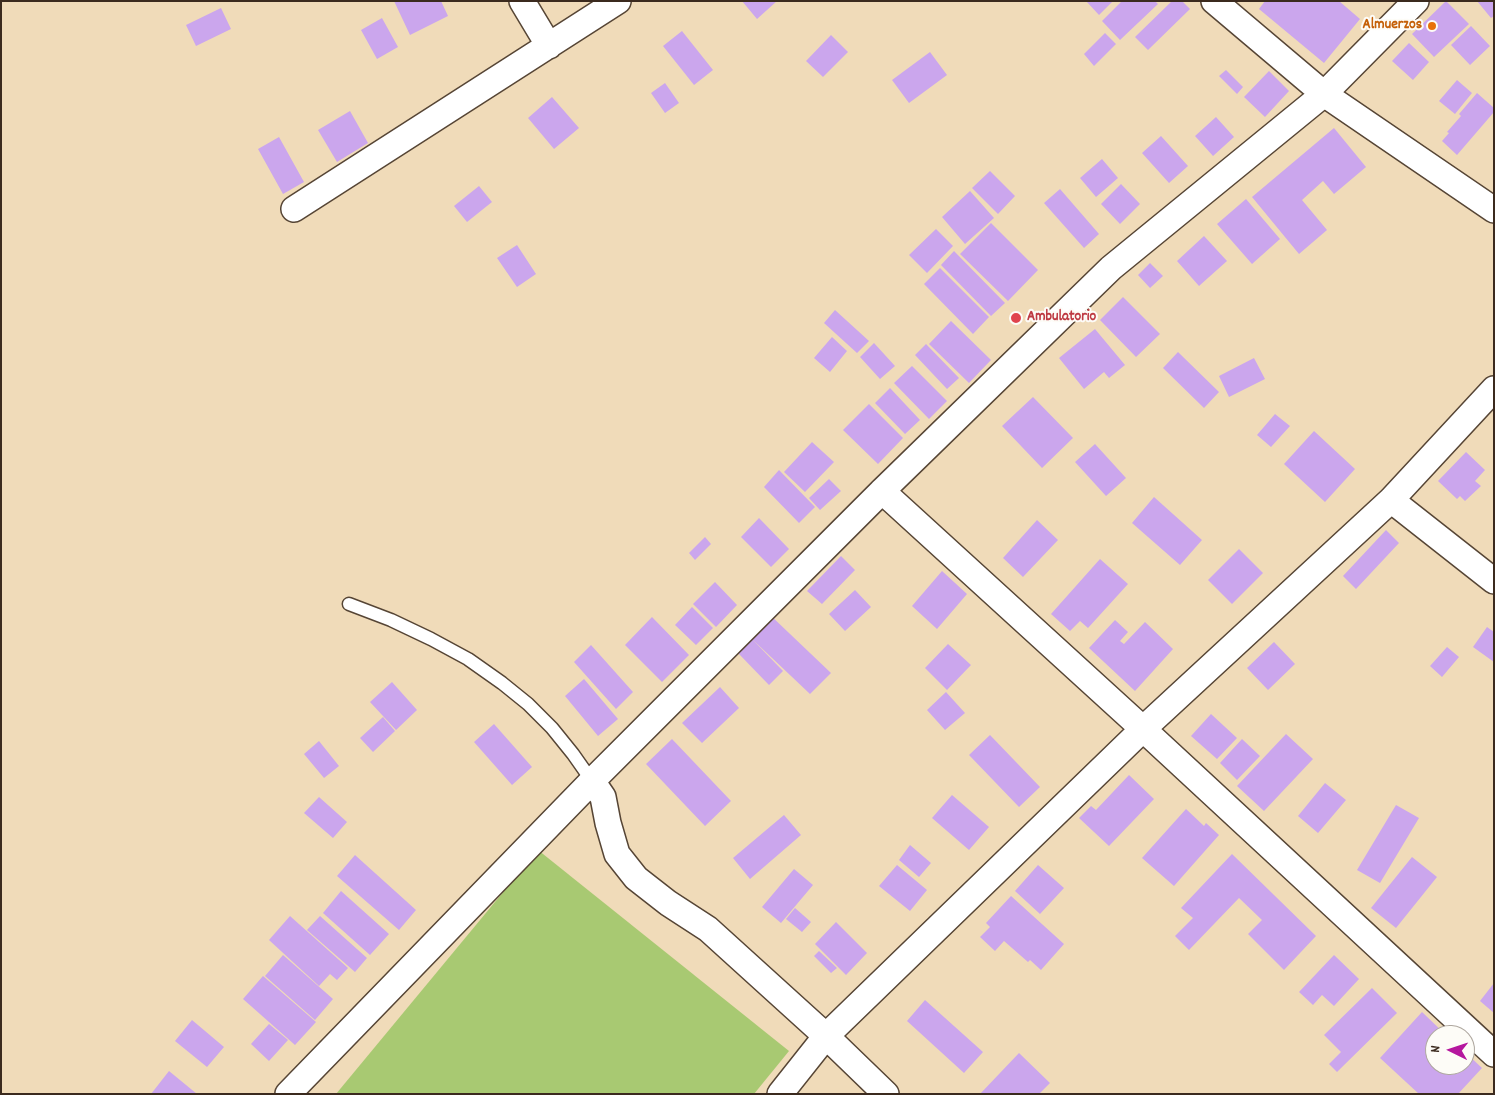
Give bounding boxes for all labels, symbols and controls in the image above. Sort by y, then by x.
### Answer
place label: Almuerzos [1363,17,1422,35]
marker: Almuerzos [1426,20,1438,32]
place label: Ambulatorio [1027,309,1096,327]
marker: Ambulatorio [1009,311,1023,325]
north arrow [1425,1025,1475,1075]
text: N [1426,1045,1446,1053]

